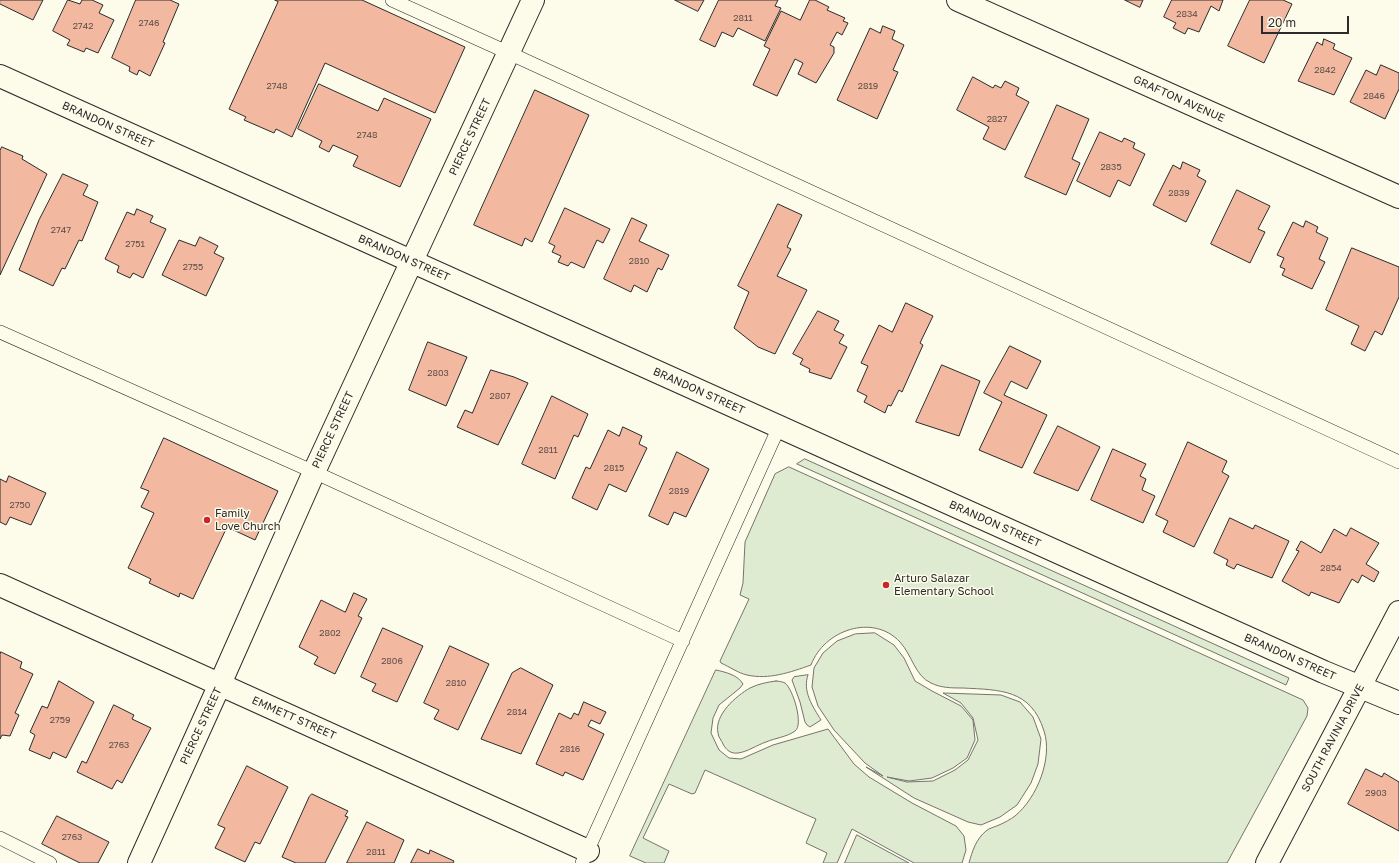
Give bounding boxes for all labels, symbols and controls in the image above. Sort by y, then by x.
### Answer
scale bar [1263,8,1351,34]
house number: 2834 [1176,9,1198,19]
house number: 2811 [733,13,753,23]
text: 20 m [1268,15,1296,30]
house number: 2746 [139,18,159,28]
house number: 2742 [73,21,93,31]
house number: 2842 [1314,65,1336,75]
street label: GRAFTON AVENUE [1131,73,1227,125]
house number: 2748 [267,81,287,91]
house number: 2819 [858,81,878,91]
house number: 2846 [1363,91,1385,101]
street label: PIERCE STREET [446,96,494,178]
street label: BRANDON STREET [60,99,156,151]
house number: 2827 [987,114,1007,124]
house number: 2748 [357,130,377,140]
house number: 2835 [1100,162,1122,172]
house number: 2839 [1168,188,1190,198]
house number: 2747 [51,225,71,235]
street label: BRANDON STREET [356,232,452,284]
house number: 2751 [125,239,145,249]
house number: 2810 [629,256,649,266]
house number: 2755 [183,262,203,272]
street label: BRANDON STREET [651,365,747,417]
house number: 2803 [427,368,449,378]
street label: PIERCE STREET [309,389,357,471]
house number: 2807 [489,391,511,401]
house number: 2811 [538,445,558,455]
house number: 2815 [604,463,624,473]
house number: 2819 [669,486,689,496]
street label: BRANDON STREET [947,498,1043,550]
house number: 2750 [10,500,30,510]
place label: Family Love Church [215,507,280,533]
marker: Family Love Church [202,515,212,525]
house number: 2854 [1320,563,1342,573]
place label: Arturo Salazar Elementary School [894,572,994,598]
marker: Arturo Salazar Elementary School [881,580,891,590]
house number: 2802 [319,628,341,638]
street label: BRANDON STREET [1242,631,1338,683]
house number: 2806 [381,656,403,666]
house number: 2810 [446,678,466,688]
street label: SOUTH RAVINIA DRIVE [1299,682,1367,794]
street label: PIERCE STREET [177,685,225,767]
street label: EMMETT STREET [250,693,338,743]
house number: 2814 [507,707,527,717]
house number: 2759 [50,715,70,725]
house number: 2763 [109,740,129,750]
house number: 2816 [560,744,580,754]
house number: 2903 [1365,788,1387,798]
house number: 2763 [62,832,82,842]
house number: 2811 [366,847,386,857]

